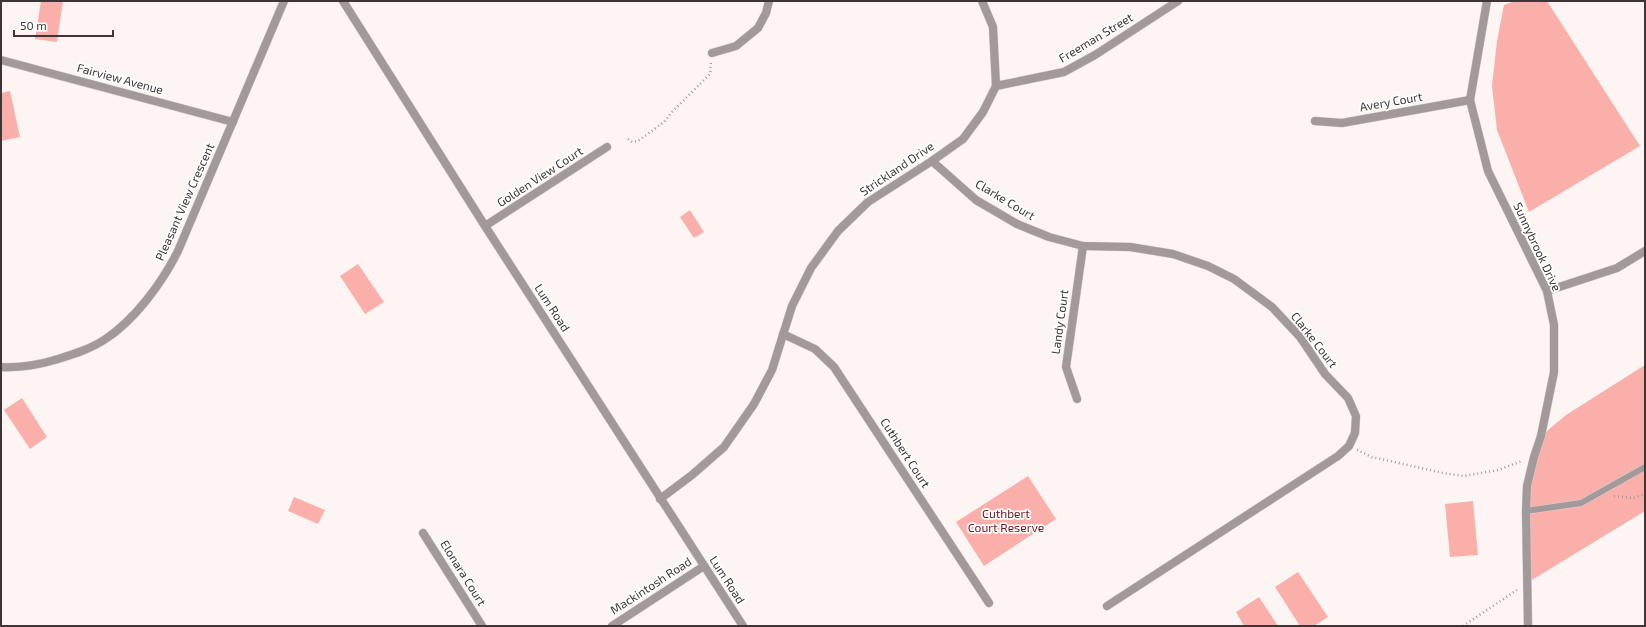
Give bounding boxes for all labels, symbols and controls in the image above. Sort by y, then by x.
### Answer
street label: Freeman Street [1056,9,1135,65]
scale bar [14,12,113,38]
text: 50 m [20,18,47,32]
street label: Fairview Avenue [76,60,165,96]
street label: Avery Court [1358,89,1424,113]
street label: Strickland Drive [857,138,936,198]
street label: Pleasant View Crescent [152,140,217,263]
street label: Golden View Court [494,143,585,209]
street label: Clarke Court [973,176,1038,223]
street label: Sunnybrook Drive [1511,200,1565,293]
street label: Lum Road [532,281,573,334]
street label: Landy Court [1048,288,1071,355]
street label: Clarke Court [1289,309,1341,370]
street label: Cuthbert Court [878,415,934,490]
park label: Cuthbert Court Reserve [968,506,1044,534]
street label: Elonara Court [438,537,490,608]
street label: Lum Road [707,553,748,606]
street label: Mackintosh Road [607,554,694,617]

